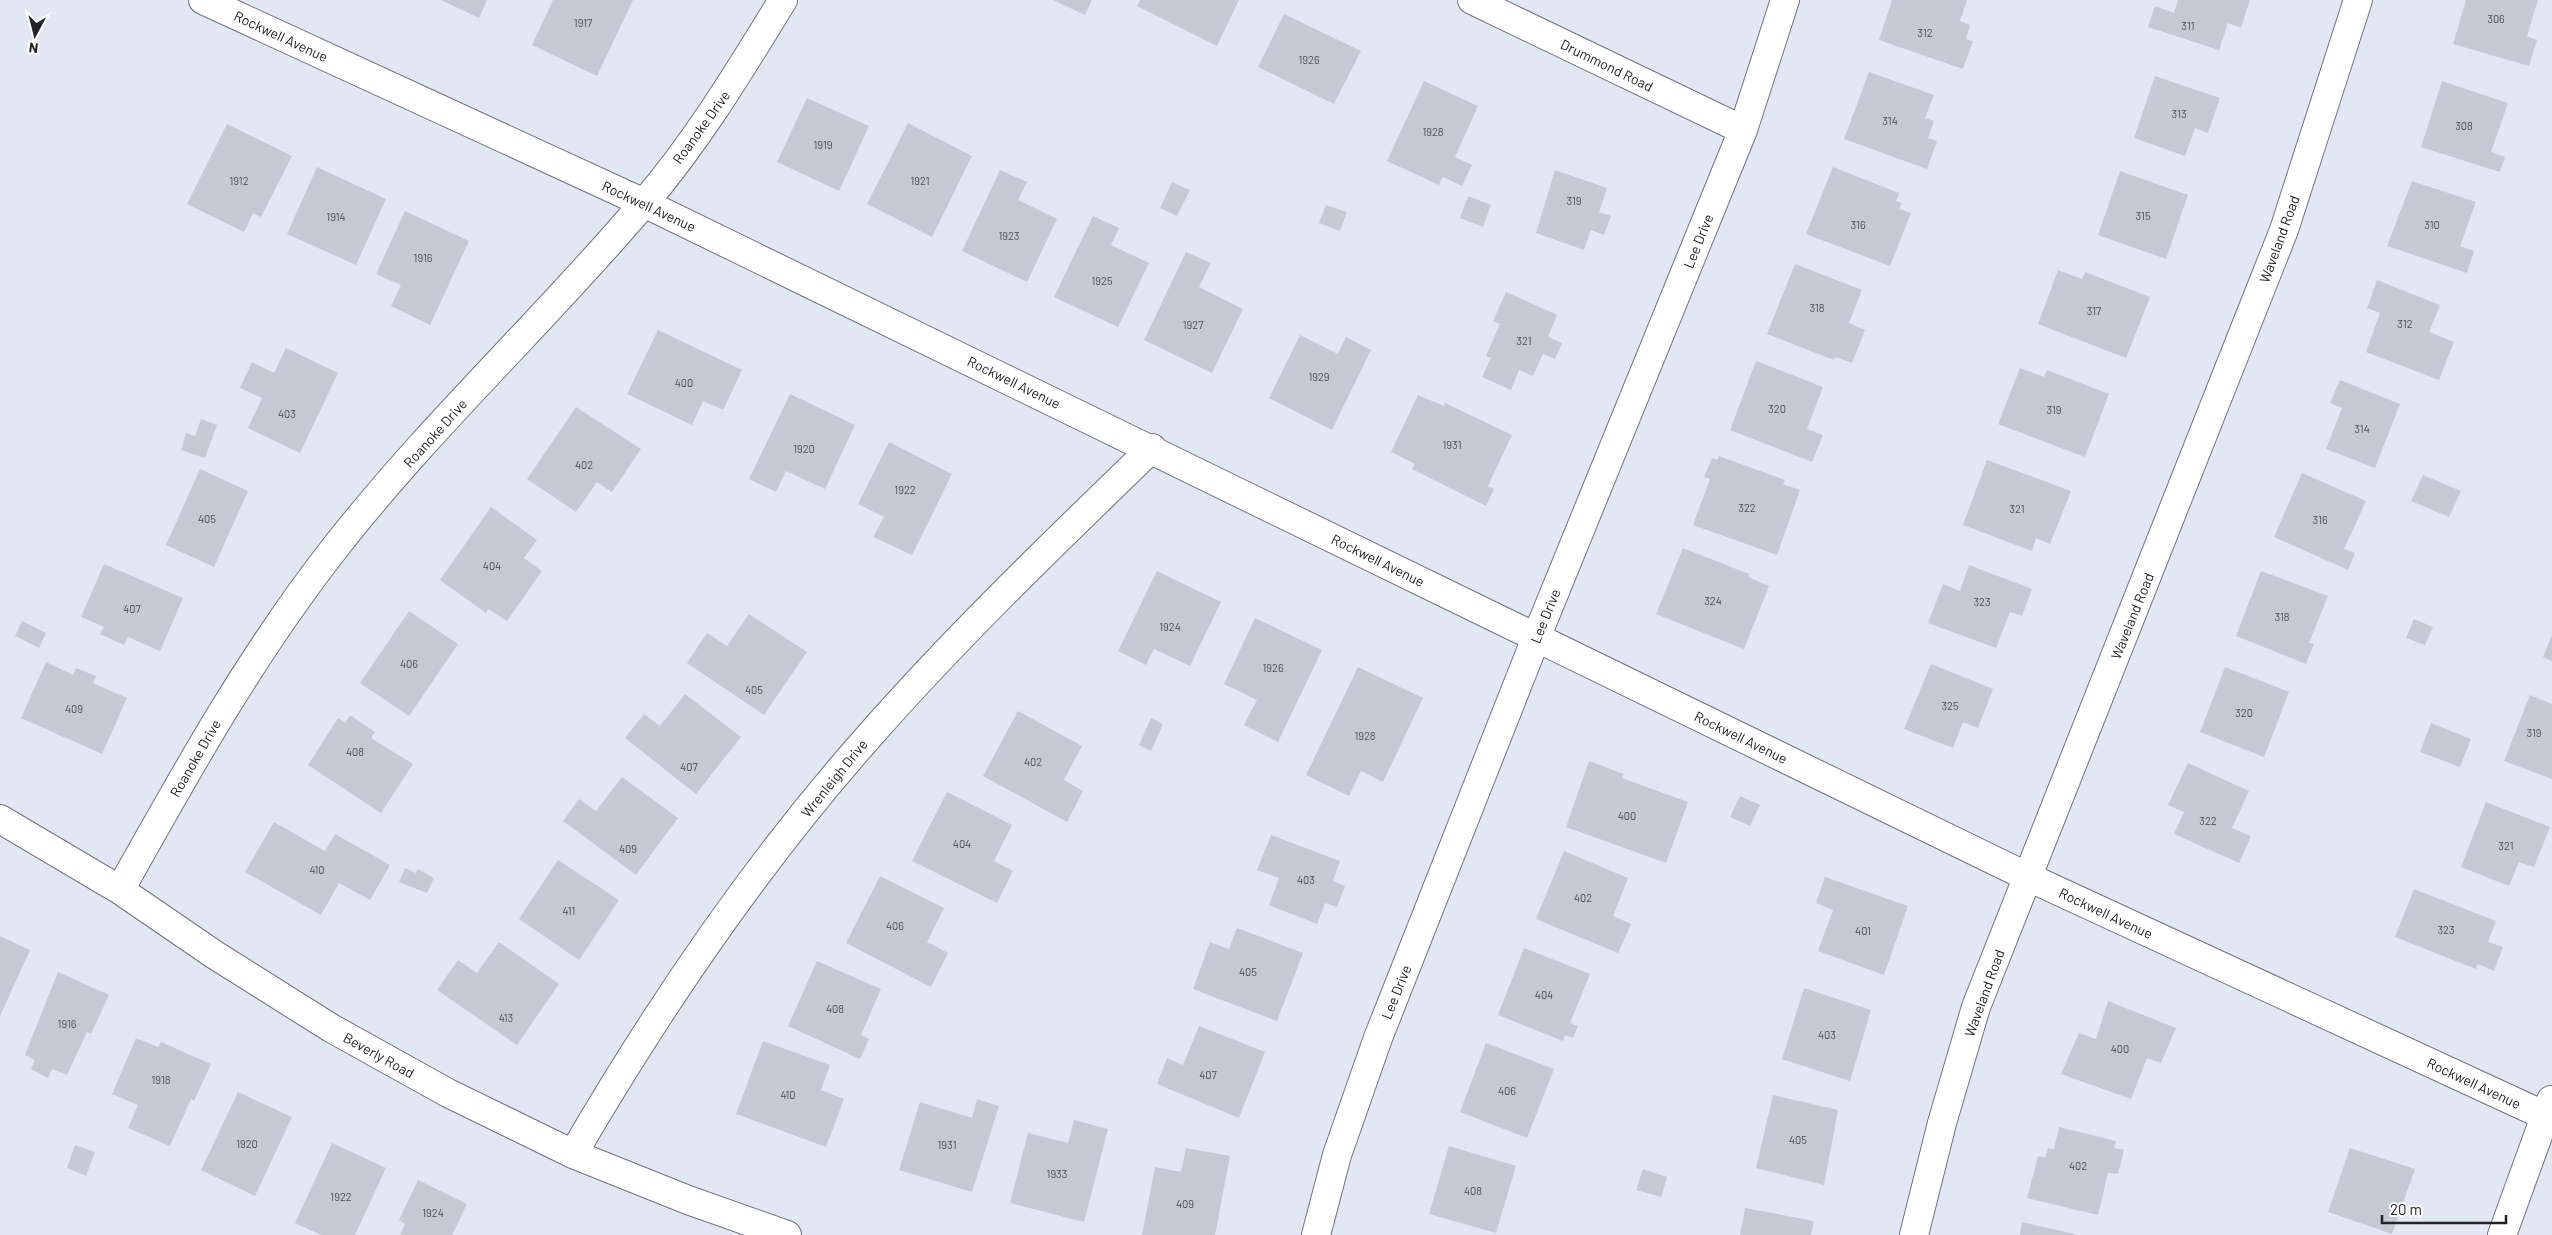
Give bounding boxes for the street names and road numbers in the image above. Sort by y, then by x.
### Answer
street label: Rockwell Avenue [231,7,331,65]
street label: Drummond Road [1558,35,1656,95]
street label: Roanoke Drive [669,87,733,167]
street label: Rockwell Avenue [599,177,699,235]
street label: Waveland Road [2255,193,2303,285]
street label: Lee Drive [1679,211,1717,271]
street label: Rockwell Avenue [965,352,1063,412]
street label: Roanoke Drive [400,395,470,471]
street label: Rockwell Avenue [1329,530,1427,590]
street label: Waveland Road [2107,570,2157,662]
street label: Lee Drive [1526,586,1564,646]
street label: Rockwell Avenue [1692,707,1790,767]
street label: Roanoke Drive [166,716,224,800]
street label: Wrenleigh Drive [797,736,871,820]
street label: Rockwell Avenue [2056,884,2156,942]
street label: Waveland Road [1960,947,2008,1039]
street label: Lee Drive [1377,962,1415,1022]
street label: Beverly Road [341,1029,417,1081]
street label: Rockwell Avenue [2424,1054,2524,1112]

